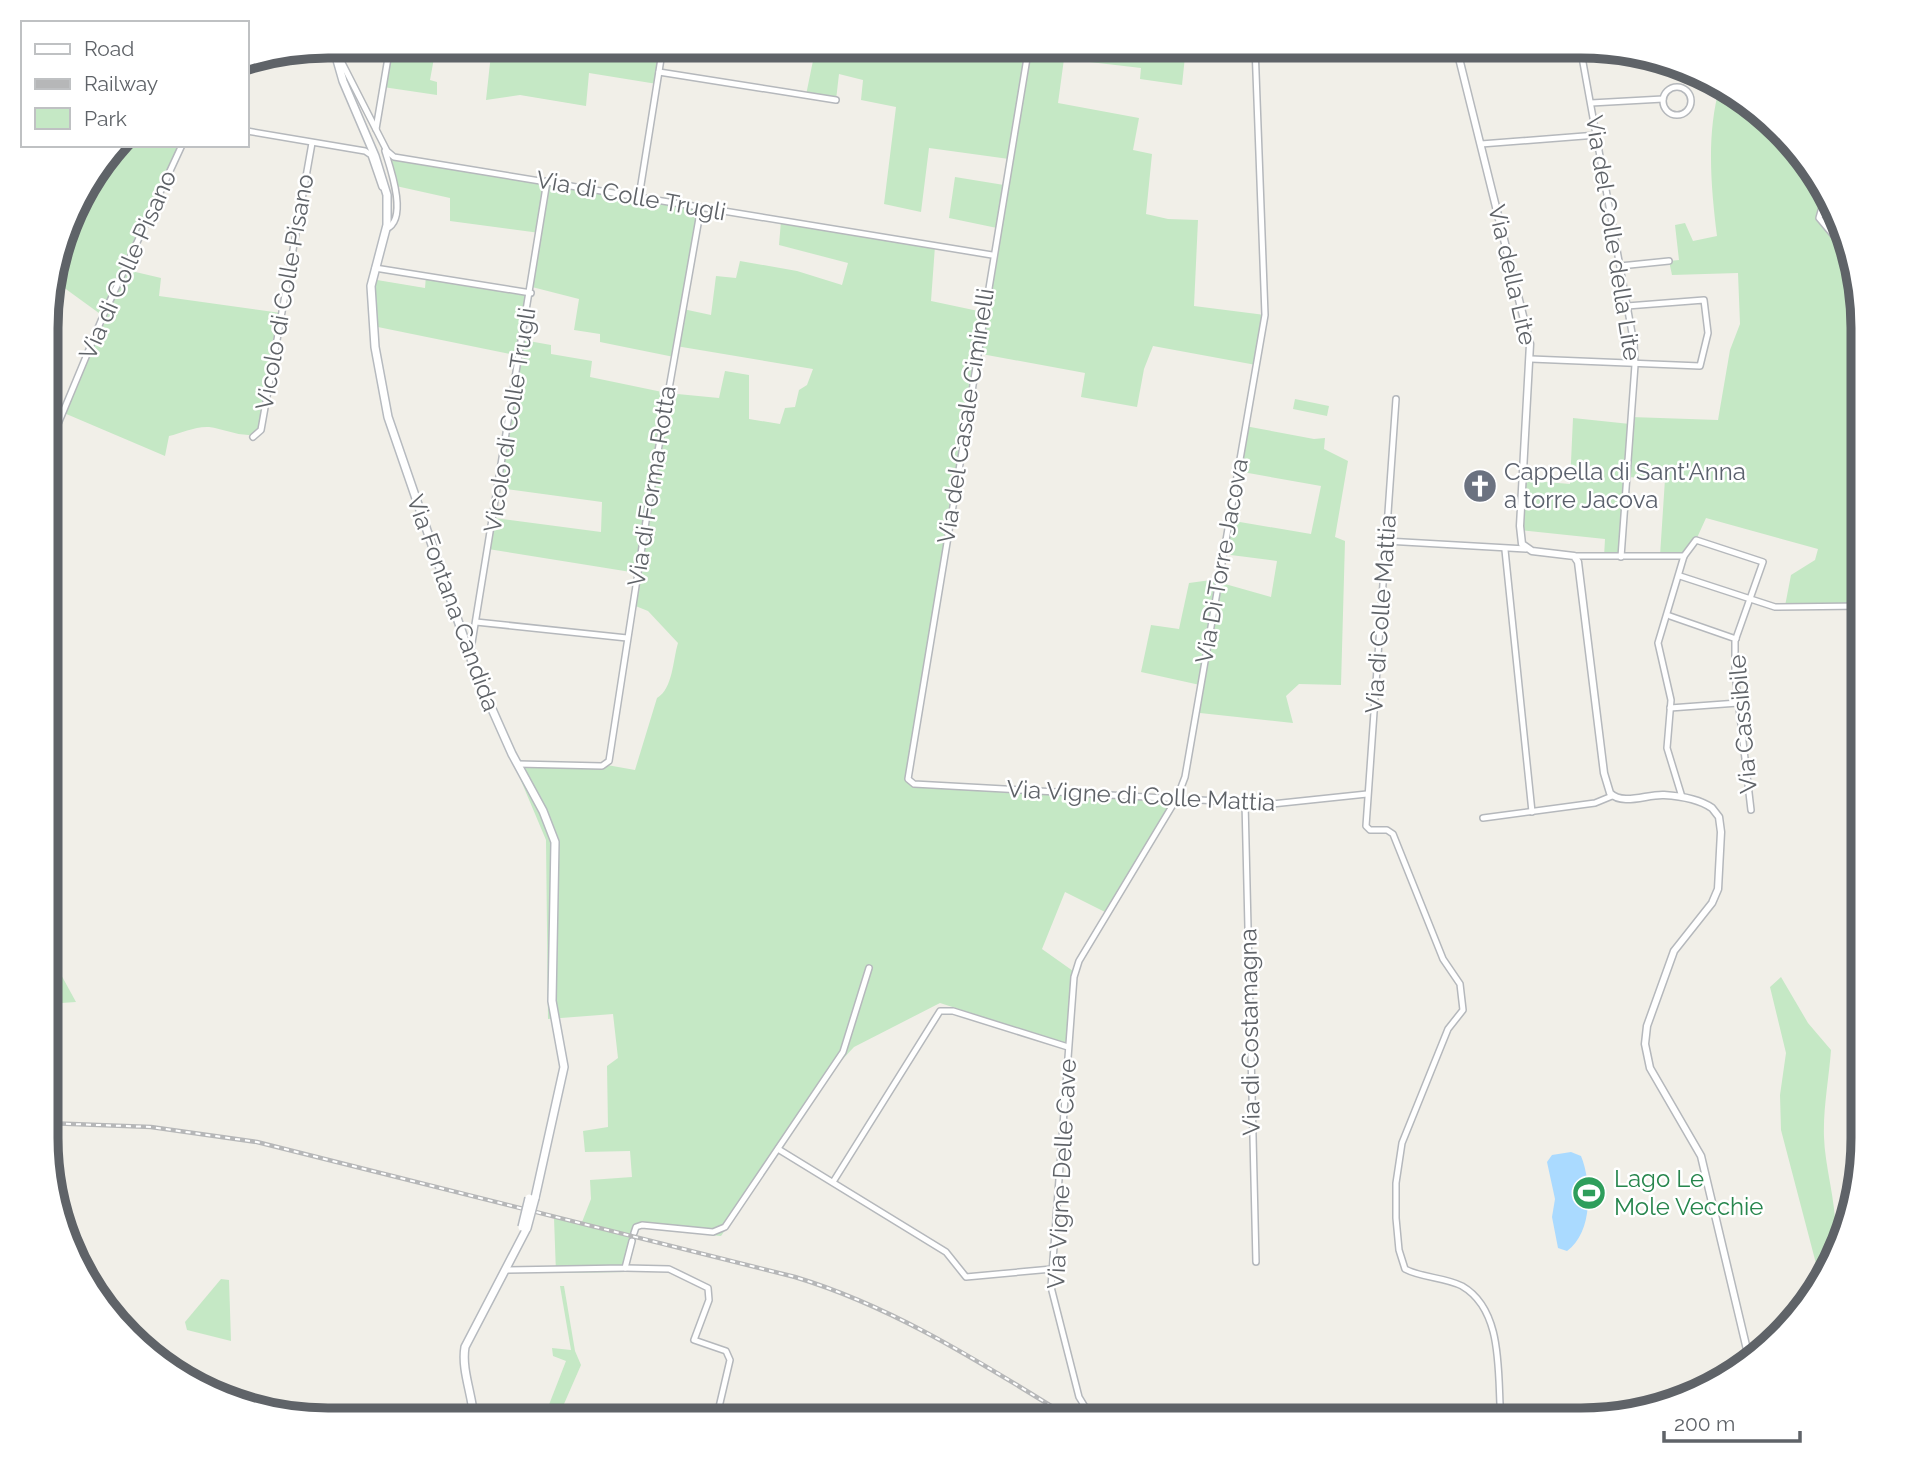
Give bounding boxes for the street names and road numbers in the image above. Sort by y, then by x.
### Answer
street label: Via del Colle della Lite [1580,113,1647,363]
street label: Via di Colle Trugli [534,165,728,226]
street label: Via di Colle Pisano [73,166,182,364]
street label: Vicolo di Colle Pisano [249,172,320,412]
street label: Via della Lite [1482,202,1543,348]
street label: Via del Casale Ciminelli [931,286,1000,546]
street label: Vicolo di Colle Trugli [477,305,542,534]
street label: Via di Forma Rotta [621,383,682,588]
street label: Via Di Torre Jacova [1189,456,1254,666]
street label: Via Fontana Candida [401,491,506,715]
street label: Via di Colle Mattia [1359,514,1402,714]
street label: Via Cassibile [1722,653,1763,795]
street label: Via Vigne di Colle Mattia [1006,774,1276,817]
street label: Via di Costamagna [1233,928,1266,1136]
street label: Via Vigne Delle Cave [1041,1058,1082,1290]

